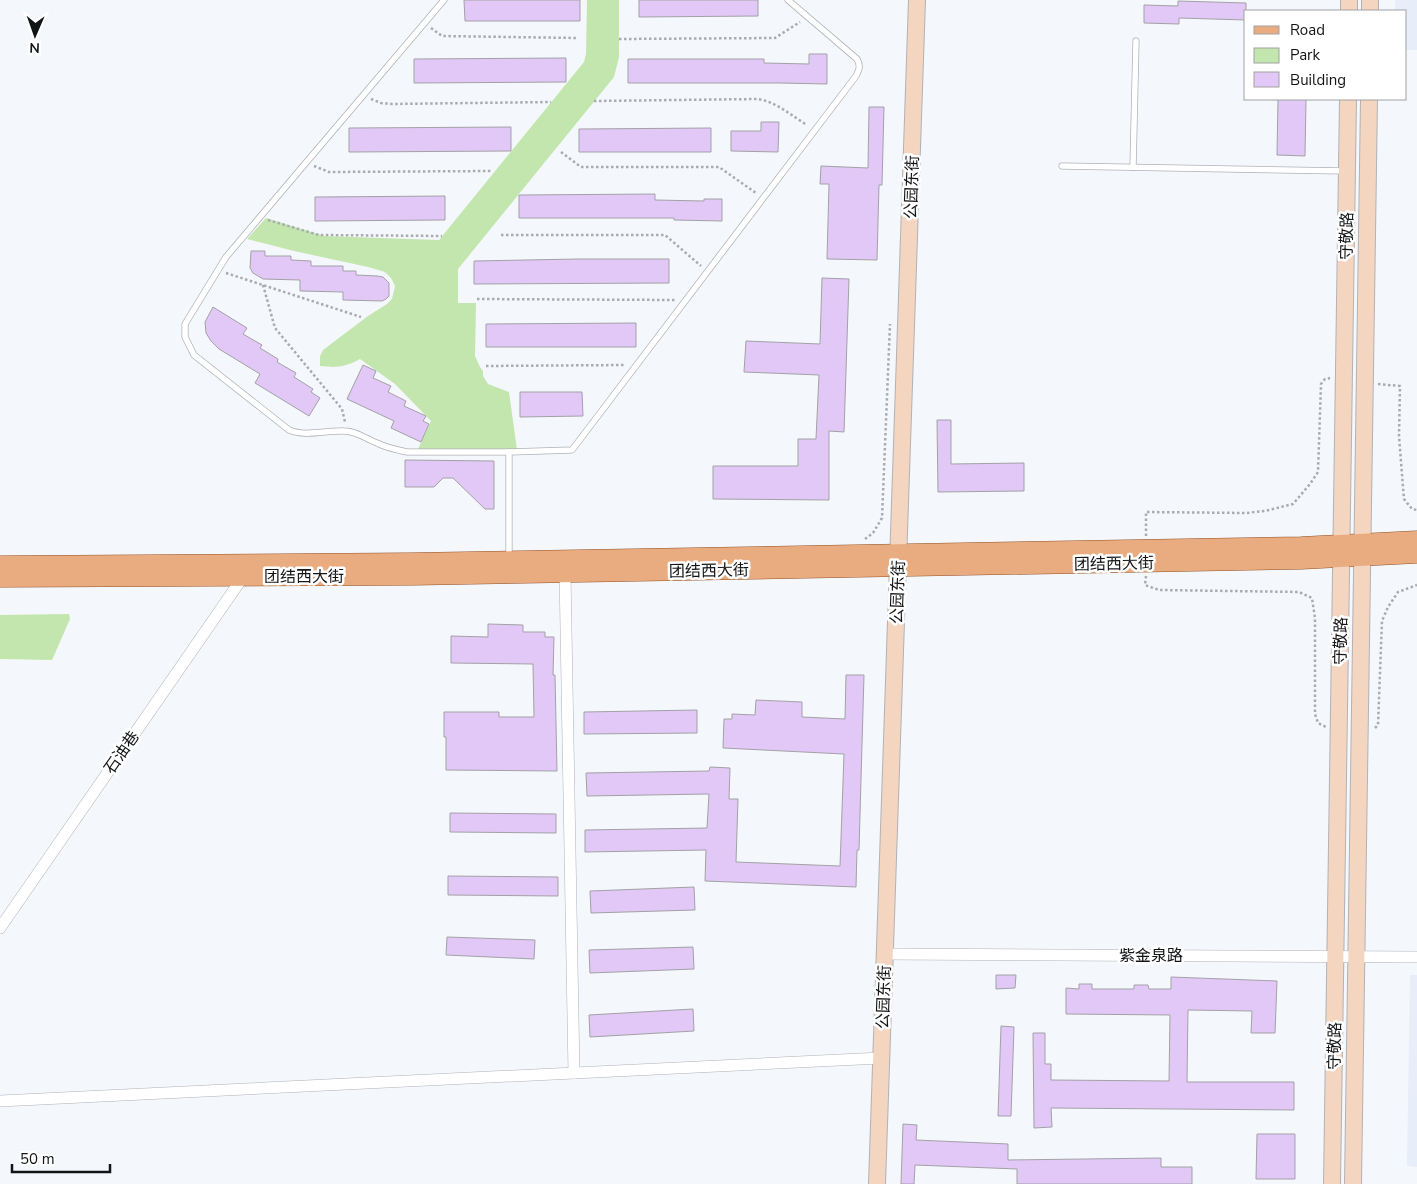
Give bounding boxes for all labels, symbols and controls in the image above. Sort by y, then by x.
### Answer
north arrow [10,10,60,60]
legend [1244,10,1407,100]
text: Road [1290,20,1325,40]
text: N [29,38,40,57]
text: Park [1290,45,1320,65]
text: Building [1290,70,1346,90]
street label: 公园东街 [900,155,924,219]
street label: 守敬路 [1336,212,1358,260]
street label: 团结西大街 [1074,552,1154,576]
street label: 团结西大街 [669,559,749,583]
street label: 公园东街 [886,560,910,624]
street label: 团结西大街 [264,566,344,588]
street label: 守敬路 [1330,617,1352,665]
street label: 石油巷 [99,727,145,779]
street label: 紫金泉路 [1119,945,1183,967]
street label: 公园东街 [872,965,896,1029]
street label: 守敬路 [1324,1022,1346,1070]
scale bar [12,1142,110,1174]
text: 50 m [20,1149,55,1169]

